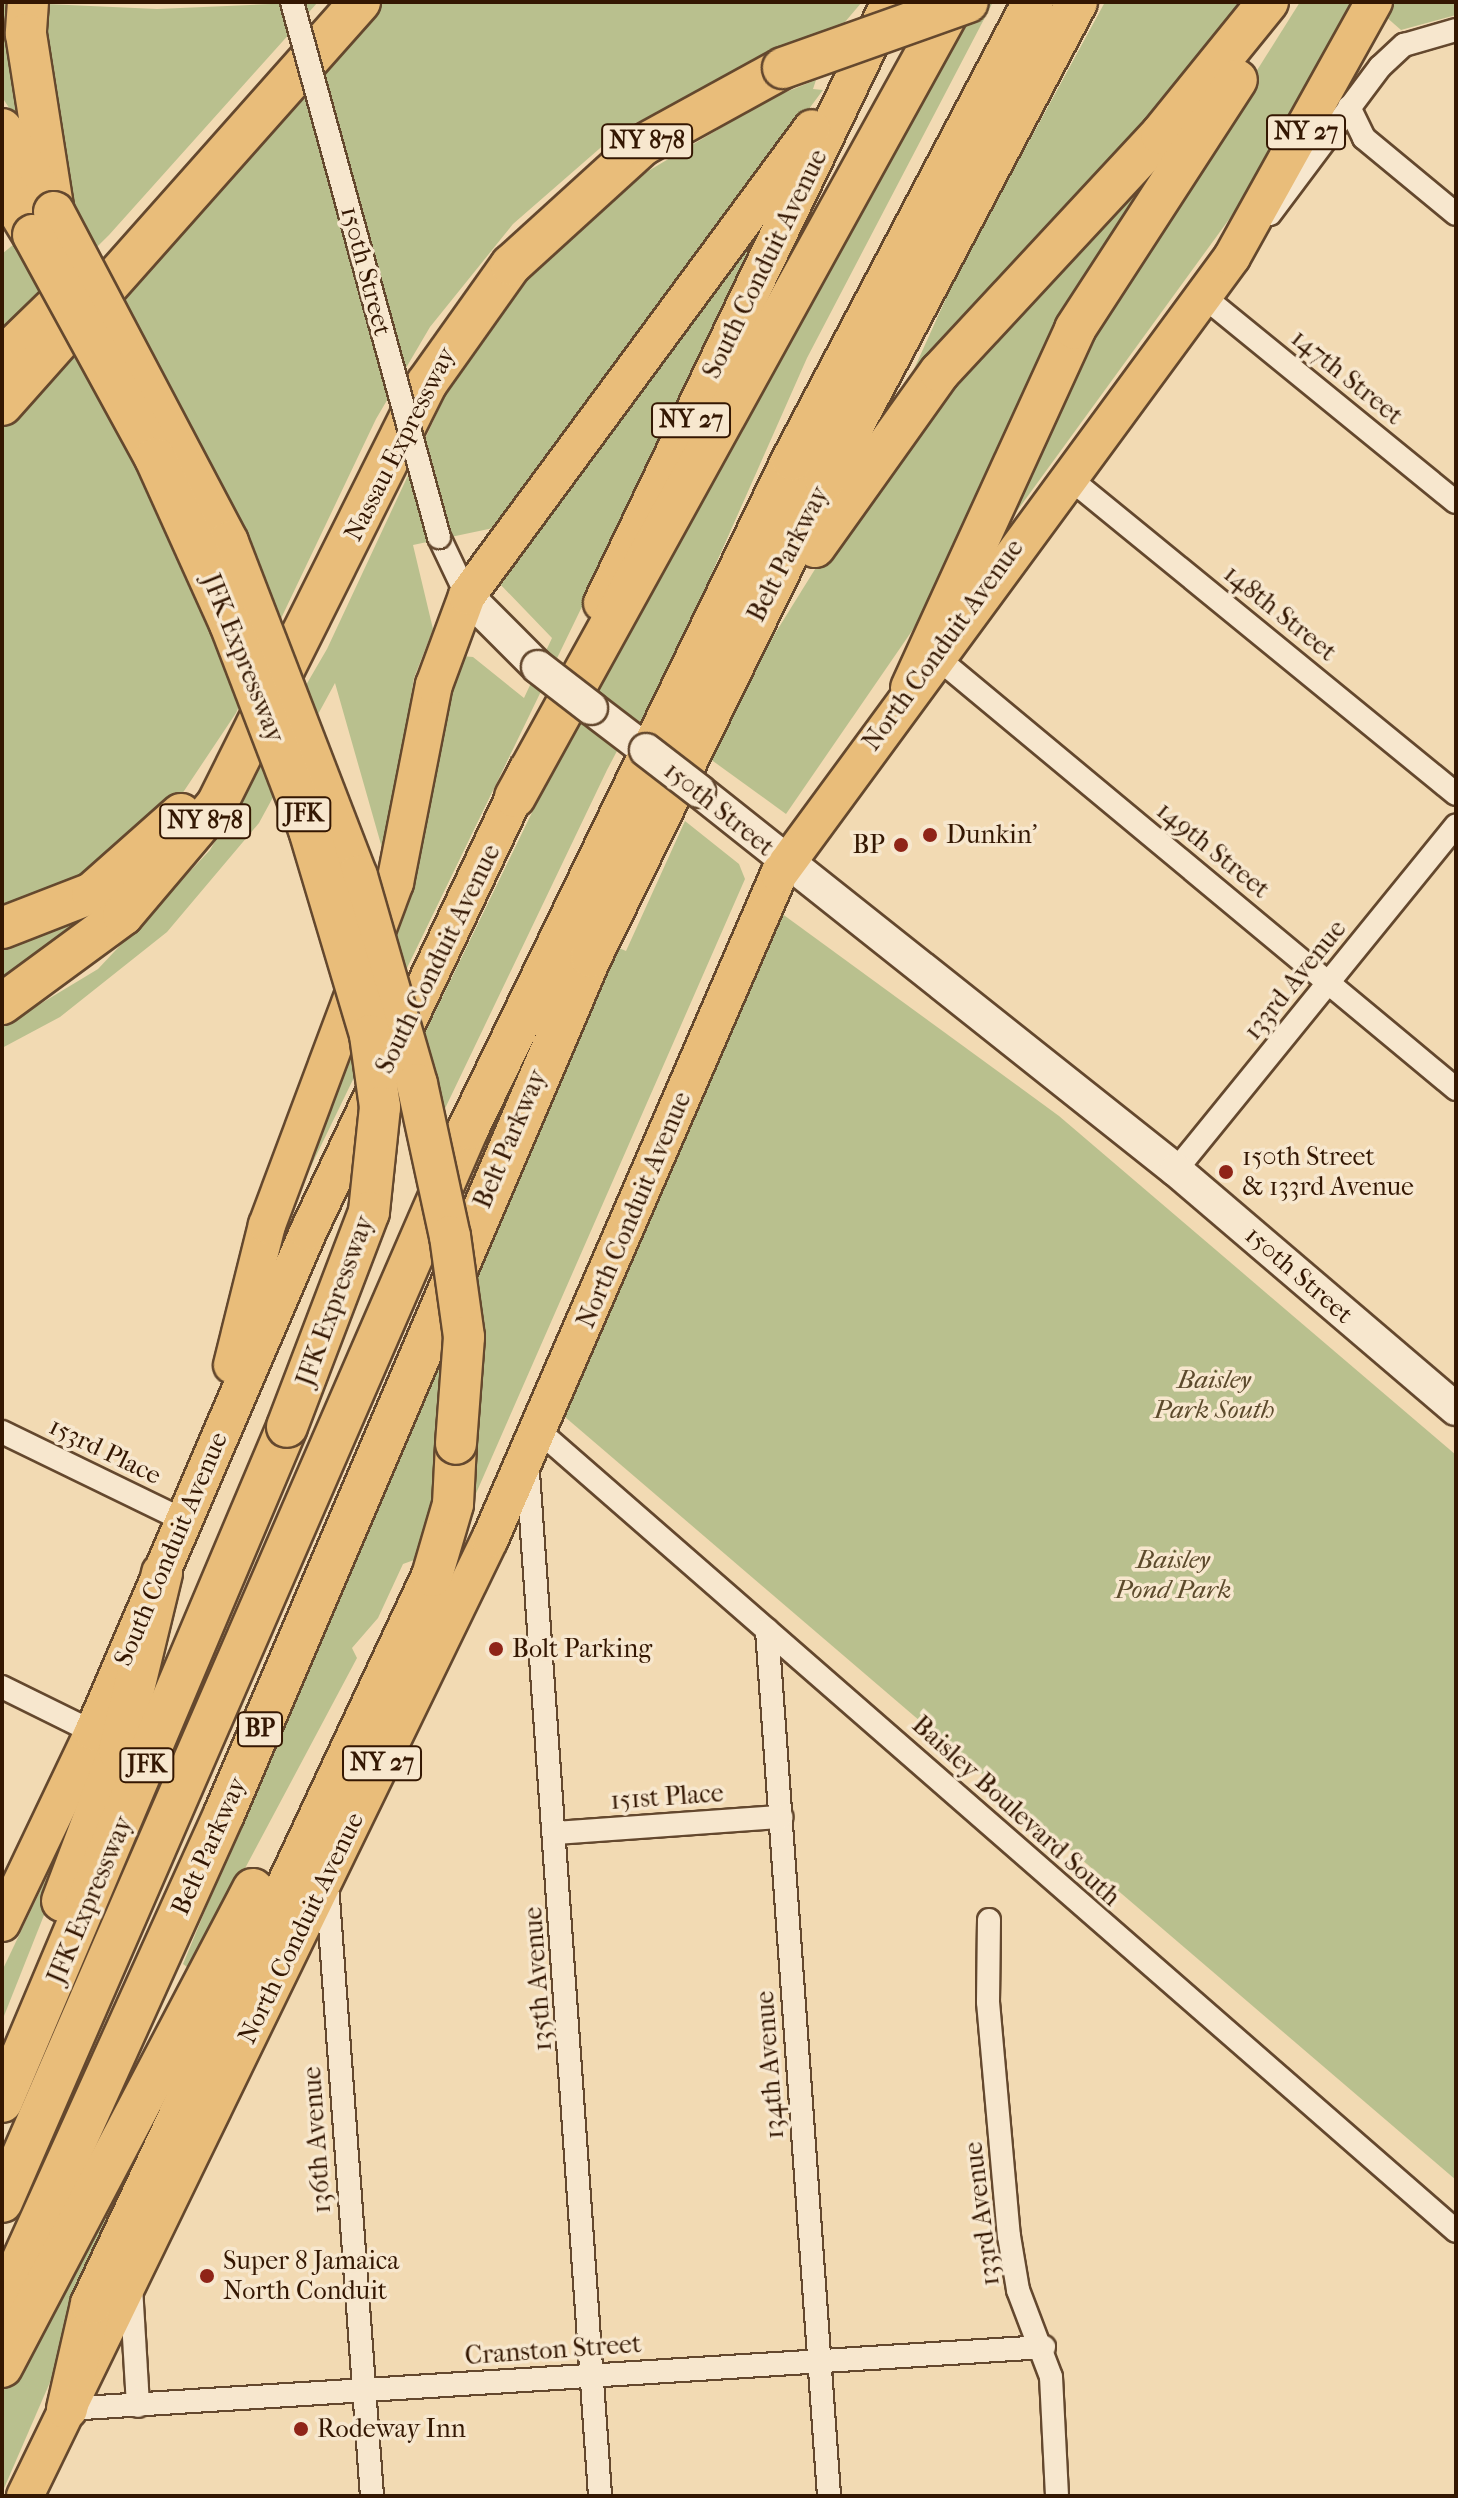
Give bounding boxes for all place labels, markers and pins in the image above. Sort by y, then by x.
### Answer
place label: Dunkin' [946,819,1037,851]
marker: Dunkin' [921,826,939,844]
place label: BP [853,829,885,861]
marker: BP [892,836,910,854]
place label: 150th Street & 133rd Avenue [1242,1141,1414,1202]
marker: 150th Street & 133rd Avenue [1217,1163,1235,1181]
place label: Bolt Parking [512,1633,652,1665]
marker: Bolt Parking [487,1640,505,1658]
place label: Super 8 Jamaica North Conduit [223,2245,399,2306]
marker: Super 8 Jamaica North Conduit [198,2267,216,2285]
place label: Rodeway Inn [317,2413,466,2445]
marker: Rodeway Inn [292,2420,310,2438]

